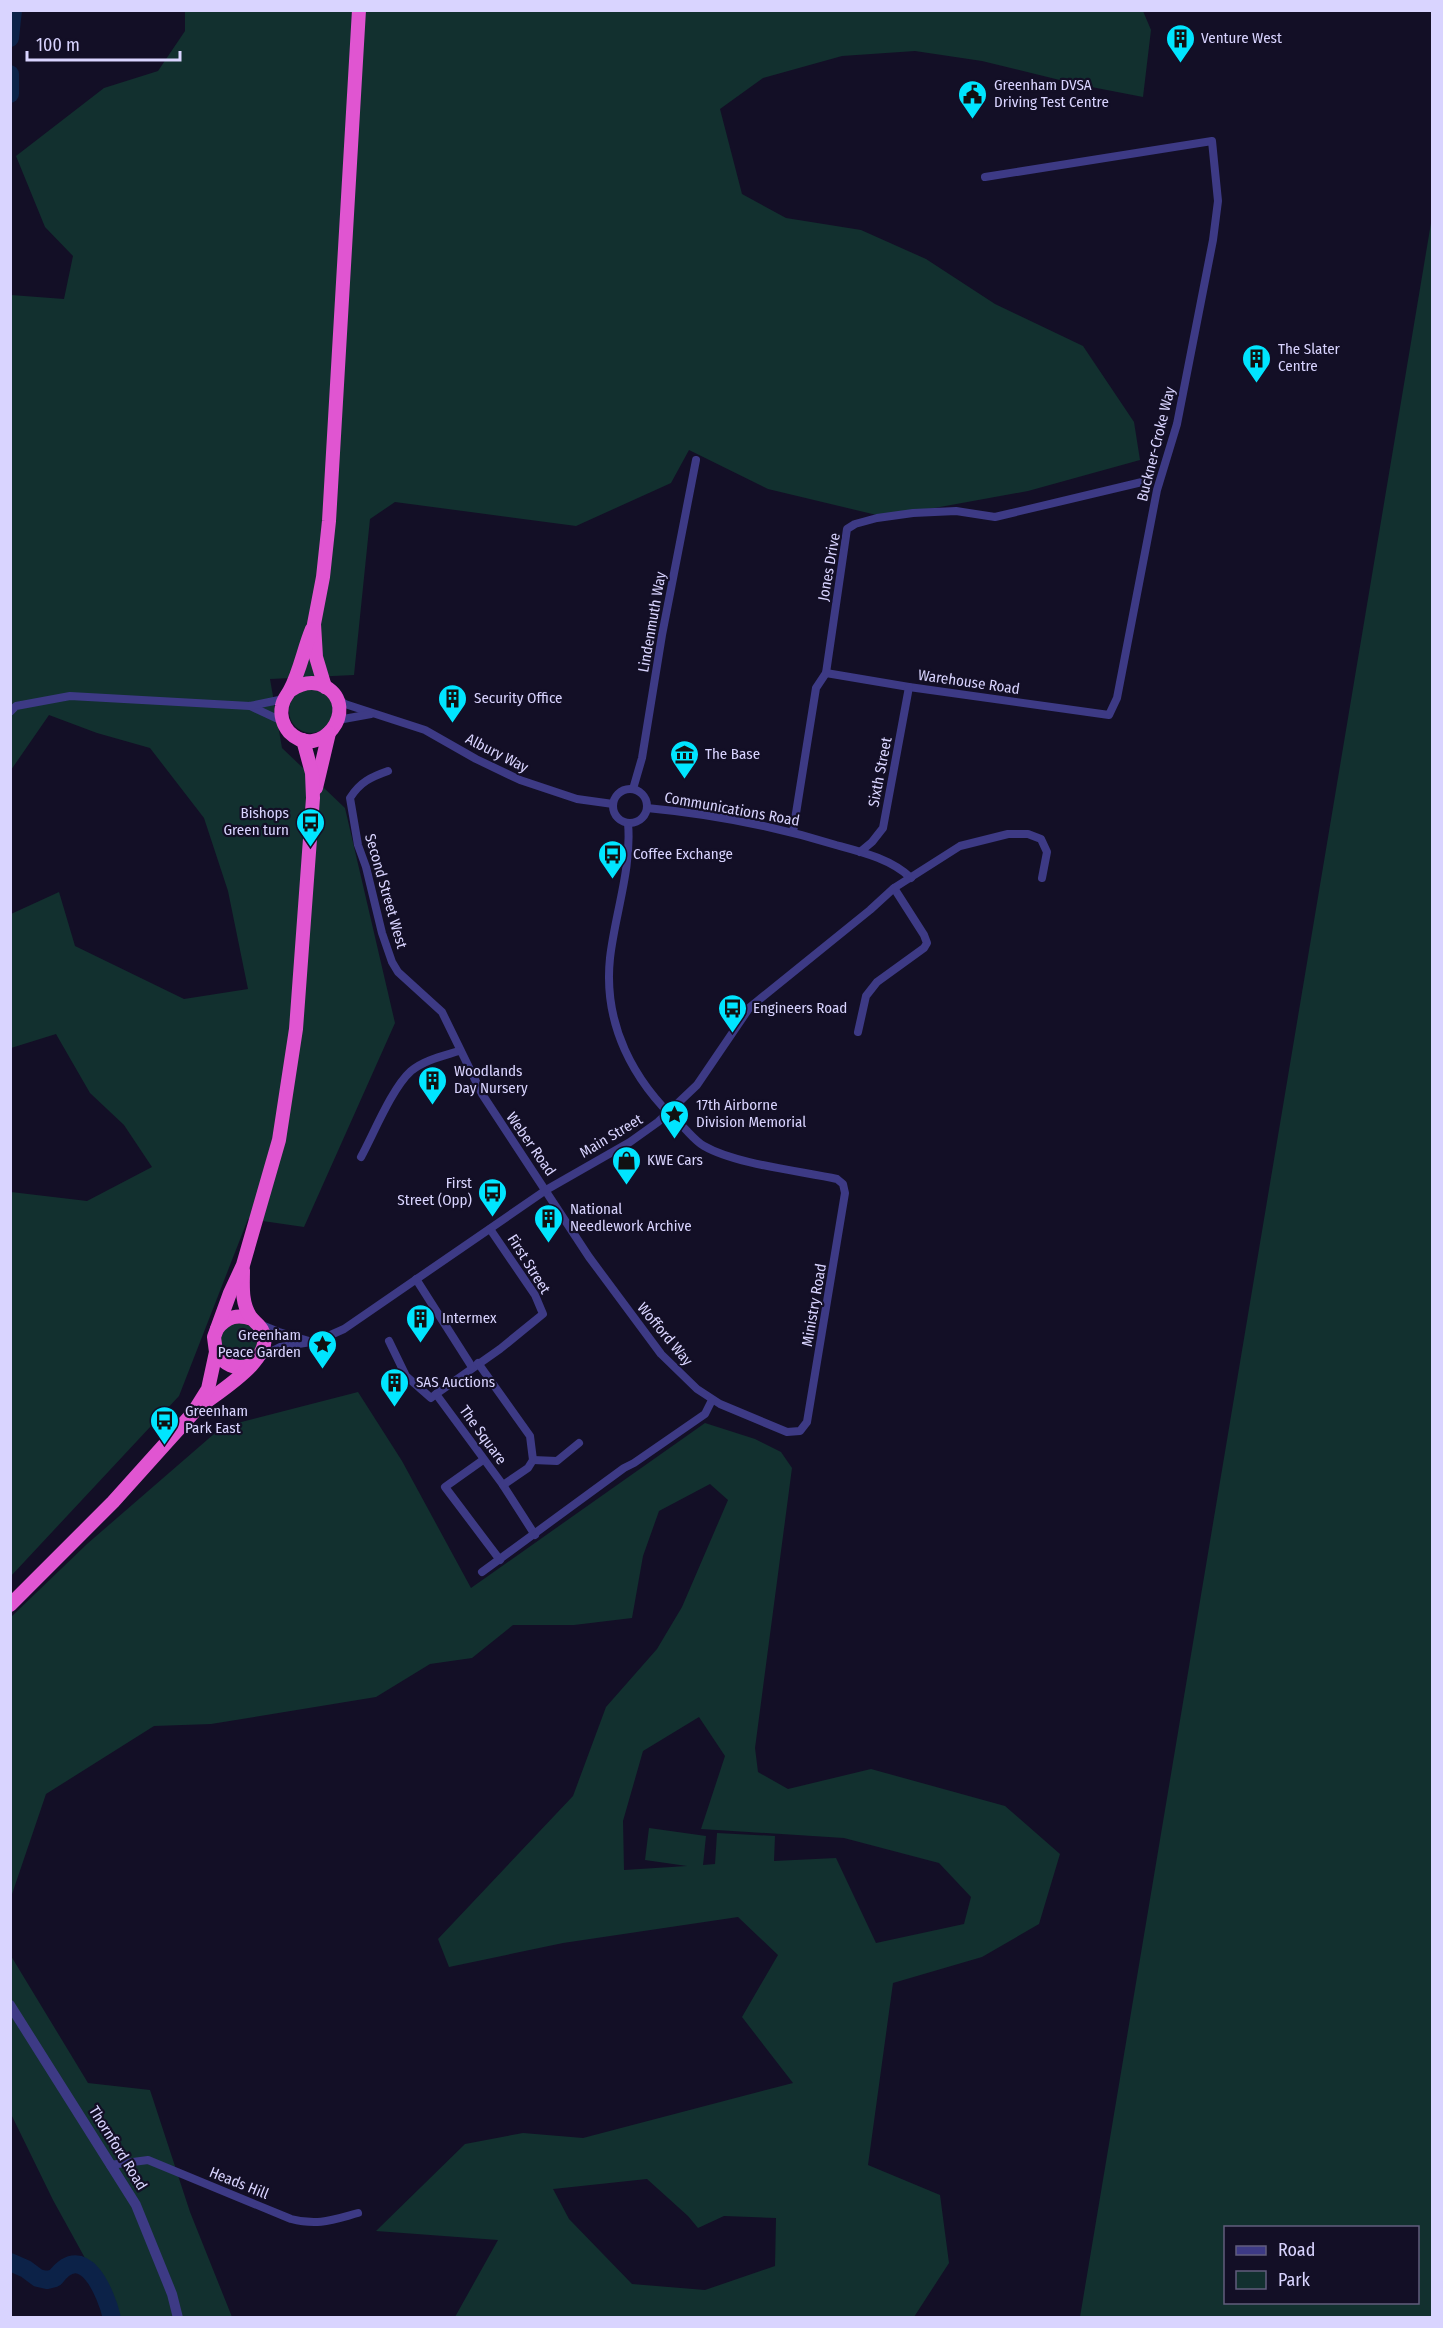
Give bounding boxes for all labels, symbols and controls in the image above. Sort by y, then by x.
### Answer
building icon: Venture West [1164,22,1196,64]
scale bar [27,24,180,62]
place label: Venture West [1201,29,1282,47]
text: 100 m [36,34,80,56]
place label: Greenham DVSA Driving Test Centre [994,76,1109,111]
public building icon: Greenham DVSA Driving Test Centre [957,78,989,120]
place label: The Slater Centre [1278,340,1341,375]
building icon: The Slater Centre [1241,342,1273,384]
street label: Buckner-Croke Way [1133,385,1179,503]
street label: Jones Drive [814,531,844,603]
street label: Lindenmuth Way [634,570,670,674]
street label: Warehouse Road [917,666,1021,698]
building icon: Security Office [437,682,469,724]
place label: Security Office [474,689,563,707]
street label: Albury Way [463,730,532,777]
street label: Sixth Street [864,735,896,809]
museum icon: The Base [668,738,700,780]
place label: The Base [705,745,760,763]
street label: Communications Road [663,788,801,830]
place label: Bishops Green turn [223,804,289,839]
bus stop icon: Bishops Green turn [294,806,326,848]
street label: Second Street West [361,832,411,951]
bus stop icon: Coffee Exchange [596,838,628,880]
place label: Coffee Exchange [633,845,733,863]
bus stop icon: Engineers Road [716,992,748,1034]
place label: Engineers Road [753,999,847,1017]
place label: Woodlands Day Nursery [454,1062,528,1097]
building icon: Woodlands Day Nursery [417,1064,449,1106]
place label: 17th Airborne Division Memorial [696,1096,806,1131]
place icon: 17th Airborne Division Memorial [659,1098,691,1140]
street label: Weber Road [502,1109,560,1179]
street label: Main Street [576,1110,646,1162]
shop icon: KWE Cars [610,1144,642,1186]
place label: KWE Cars [647,1151,703,1169]
place label: First Street (Opp) [397,1174,472,1209]
bus stop icon: First Street (Opp) [477,1176,509,1218]
place label: National Needlework Archive [570,1200,692,1235]
building icon: National Needlework Archive [533,1202,565,1244]
street label: First Street [504,1231,554,1297]
street label: Ministry Road [798,1262,830,1348]
street label: Wofford Way [633,1299,697,1369]
building icon: Intermex [405,1302,437,1344]
place label: Intermex [442,1309,497,1327]
place label: Greenham Peace Garden [218,1326,301,1361]
place icon: Greenham Peace Garden [306,1328,338,1370]
building icon: SAS Auctions [379,1366,411,1408]
place label: SAS Auctions [416,1373,495,1391]
place label: Greenham Park East [185,1402,248,1437]
street label: The Square [456,1402,510,1468]
bus stop icon: Greenham Park East [148,1404,180,1446]
street label: Thornford Road [85,2103,151,2193]
street label: Heads Hill [207,2163,271,2203]
legend [1224,2226,1419,2304]
text: Road [1278,2239,1315,2261]
text: Park [1278,2269,1311,2291]

